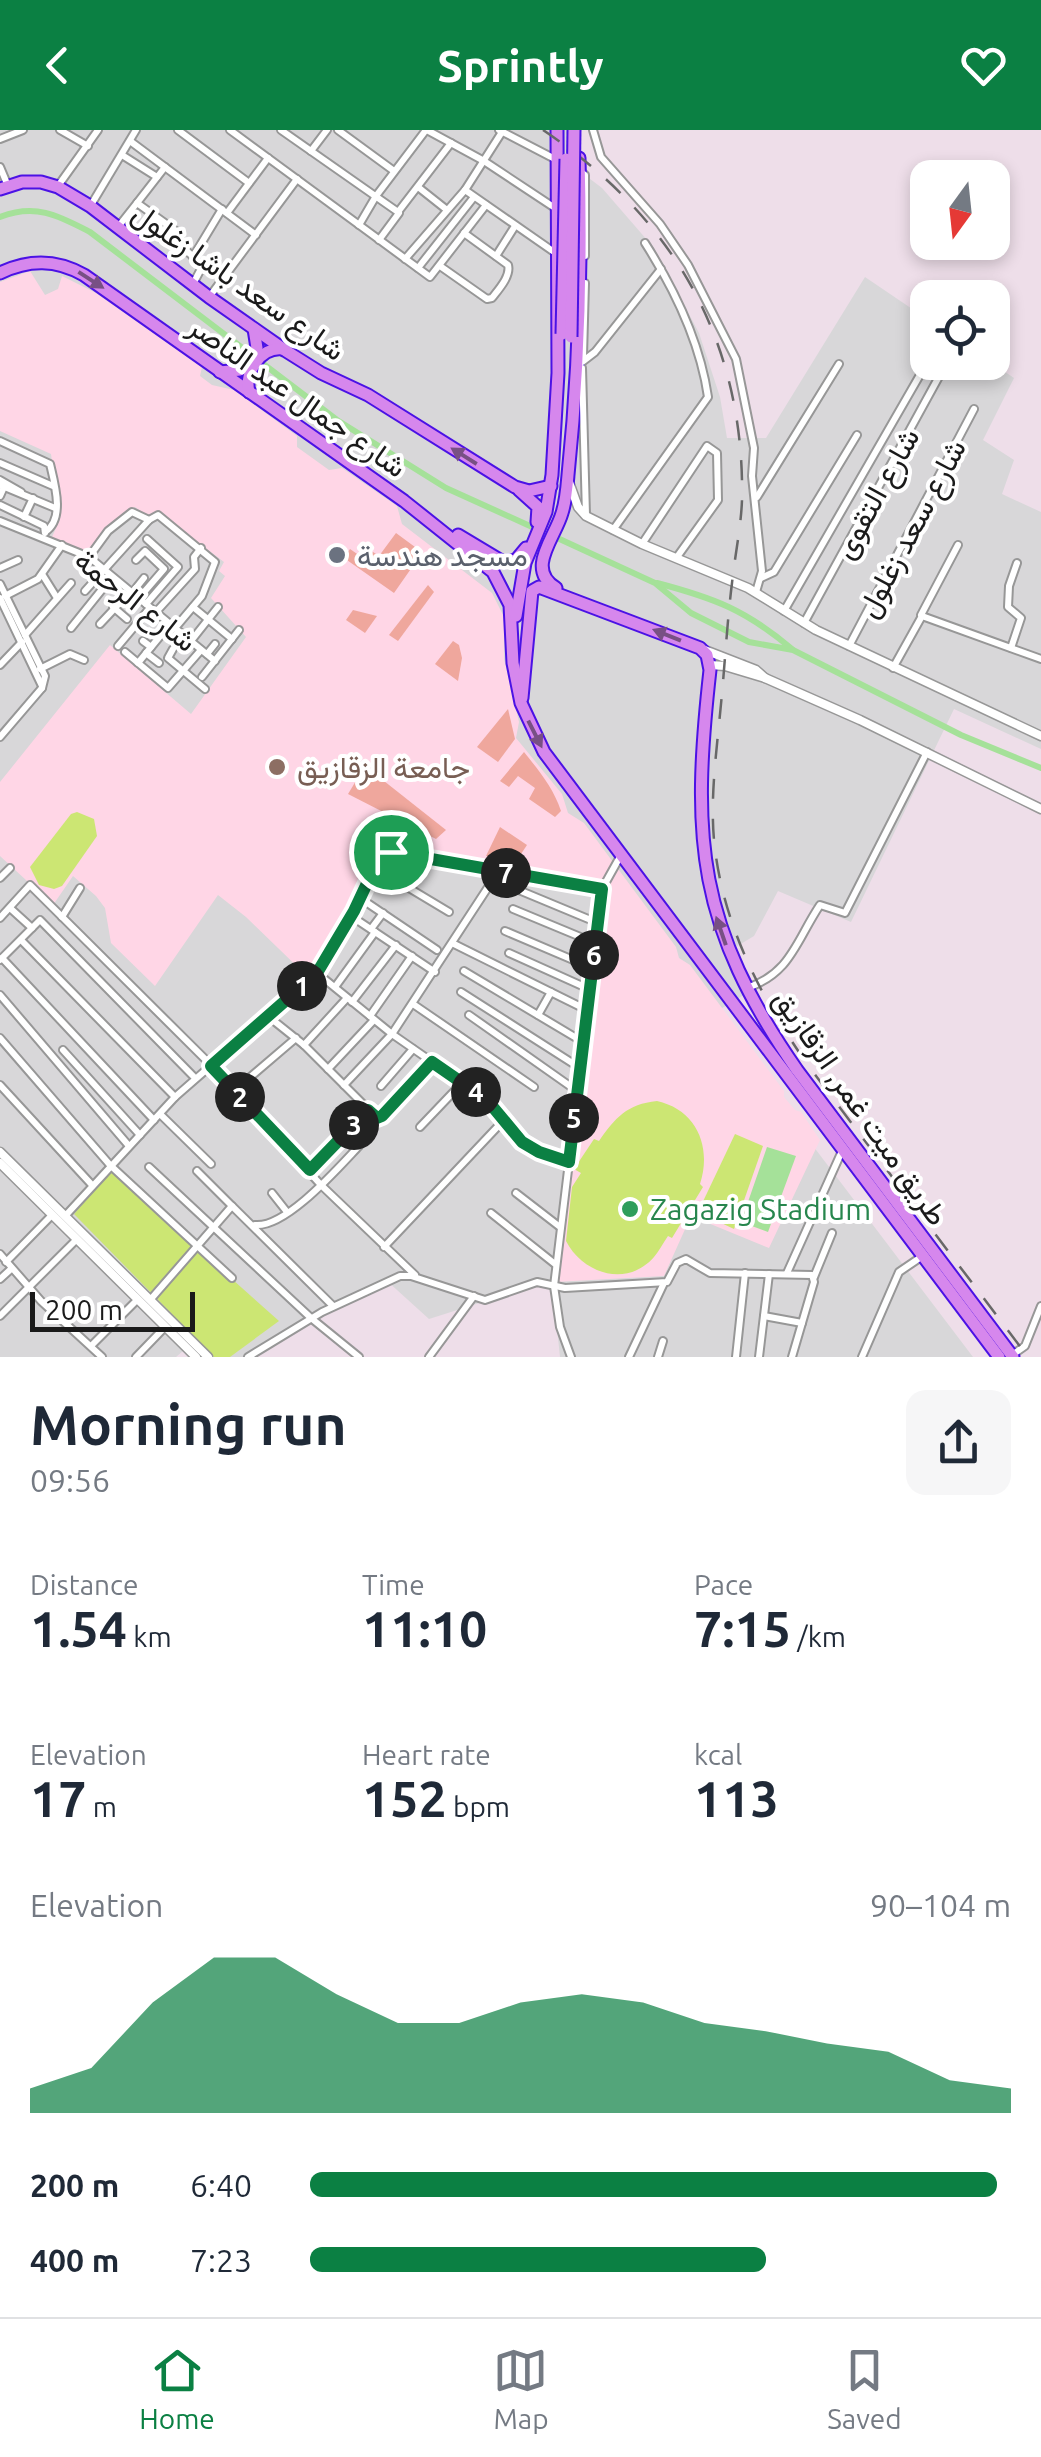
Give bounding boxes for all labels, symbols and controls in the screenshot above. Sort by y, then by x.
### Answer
icon: back [30,38,85,93]
icon: heart [956,38,1011,93]
text: Sprintly [437,40,604,91]
north arrow [910,160,1010,260]
map controls [910,160,1010,380]
street label: شارع سعد باشا زغلول [124,195,352,370]
one-way arrow [78,270,105,289]
button: locate [910,280,1010,380]
street label: شارع جمال عبد الناصر [180,308,413,487]
street label: شارع التقوى [826,422,929,566]
street label: شارع سعد زغلول [850,433,976,625]
one-way arrow [451,447,478,465]
place label: مسجد هندسة [357,538,528,573]
street label: شارع الرحمة [66,542,204,661]
marker: مسجد هندسة [326,544,348,566]
one-way arrow [652,627,682,643]
one-way arrow [526,719,543,748]
place label: جامعة الزقازيق [297,750,470,786]
marker: جامعة الزقازيق [266,756,288,778]
pin [349,810,434,895]
icon: arrive [364,825,419,880]
pin: 7 [481,848,531,898]
text: 7 [498,857,514,888]
one-way arrow [713,916,728,946]
pin: 6 [569,930,619,980]
text: 6 [586,939,602,970]
pin: 1 [277,961,327,1011]
text: 1 [294,970,310,1001]
street label: طريق ميت غمر, الزقازيق [765,982,955,1233]
pin: 4 [451,1067,501,1117]
pin: 2 [215,1072,265,1122]
text: 4 [468,1076,484,1107]
text: 2 [232,1081,248,1112]
pin: 5 [549,1093,599,1143]
pin: 3 [329,1100,379,1150]
text: 5 [566,1102,582,1133]
text: 3 [346,1109,362,1140]
place label: Zagazig Stadium [650,1192,871,1226]
marker: Zagazig Stadium [619,1198,641,1220]
scale bar [30,1287,195,1332]
text: 200 m [45,1294,123,1325]
button: share [906,1390,1011,1495]
text: Morning run [30,1394,347,1455]
text: 09:56 [30,1462,110,1498]
text: Distance [30,1569,138,1600]
text: Time [362,1569,425,1600]
text: Pace [694,1569,753,1600]
text: 1.54 [30,1600,127,1656]
text: 11:10 [362,1600,487,1656]
text: 7:15 [694,1600,791,1656]
text: km [127,1621,172,1652]
text: /km [791,1621,846,1652]
text: Elevation [30,1739,147,1770]
text: Heart rate [362,1739,491,1770]
text: kcal [694,1739,742,1770]
text: 17 [30,1770,86,1826]
text: 152 [362,1770,447,1826]
text: 113 [694,1770,779,1826]
text: m [86,1791,117,1822]
text: bpm [447,1791,510,1822]
text: Elevation [30,1887,163,1923]
text: 90–104 m [870,1887,1011,1923]
text: 200 m [30,2167,119,2203]
text: 6:40 [190,2167,252,2203]
text: 400 m [30,2242,119,2278]
text: 7:23 [190,2242,252,2278]
tab: Home [139,2343,215,2434]
tab: Map [493,2343,549,2434]
tab: Saved [827,2343,902,2434]

